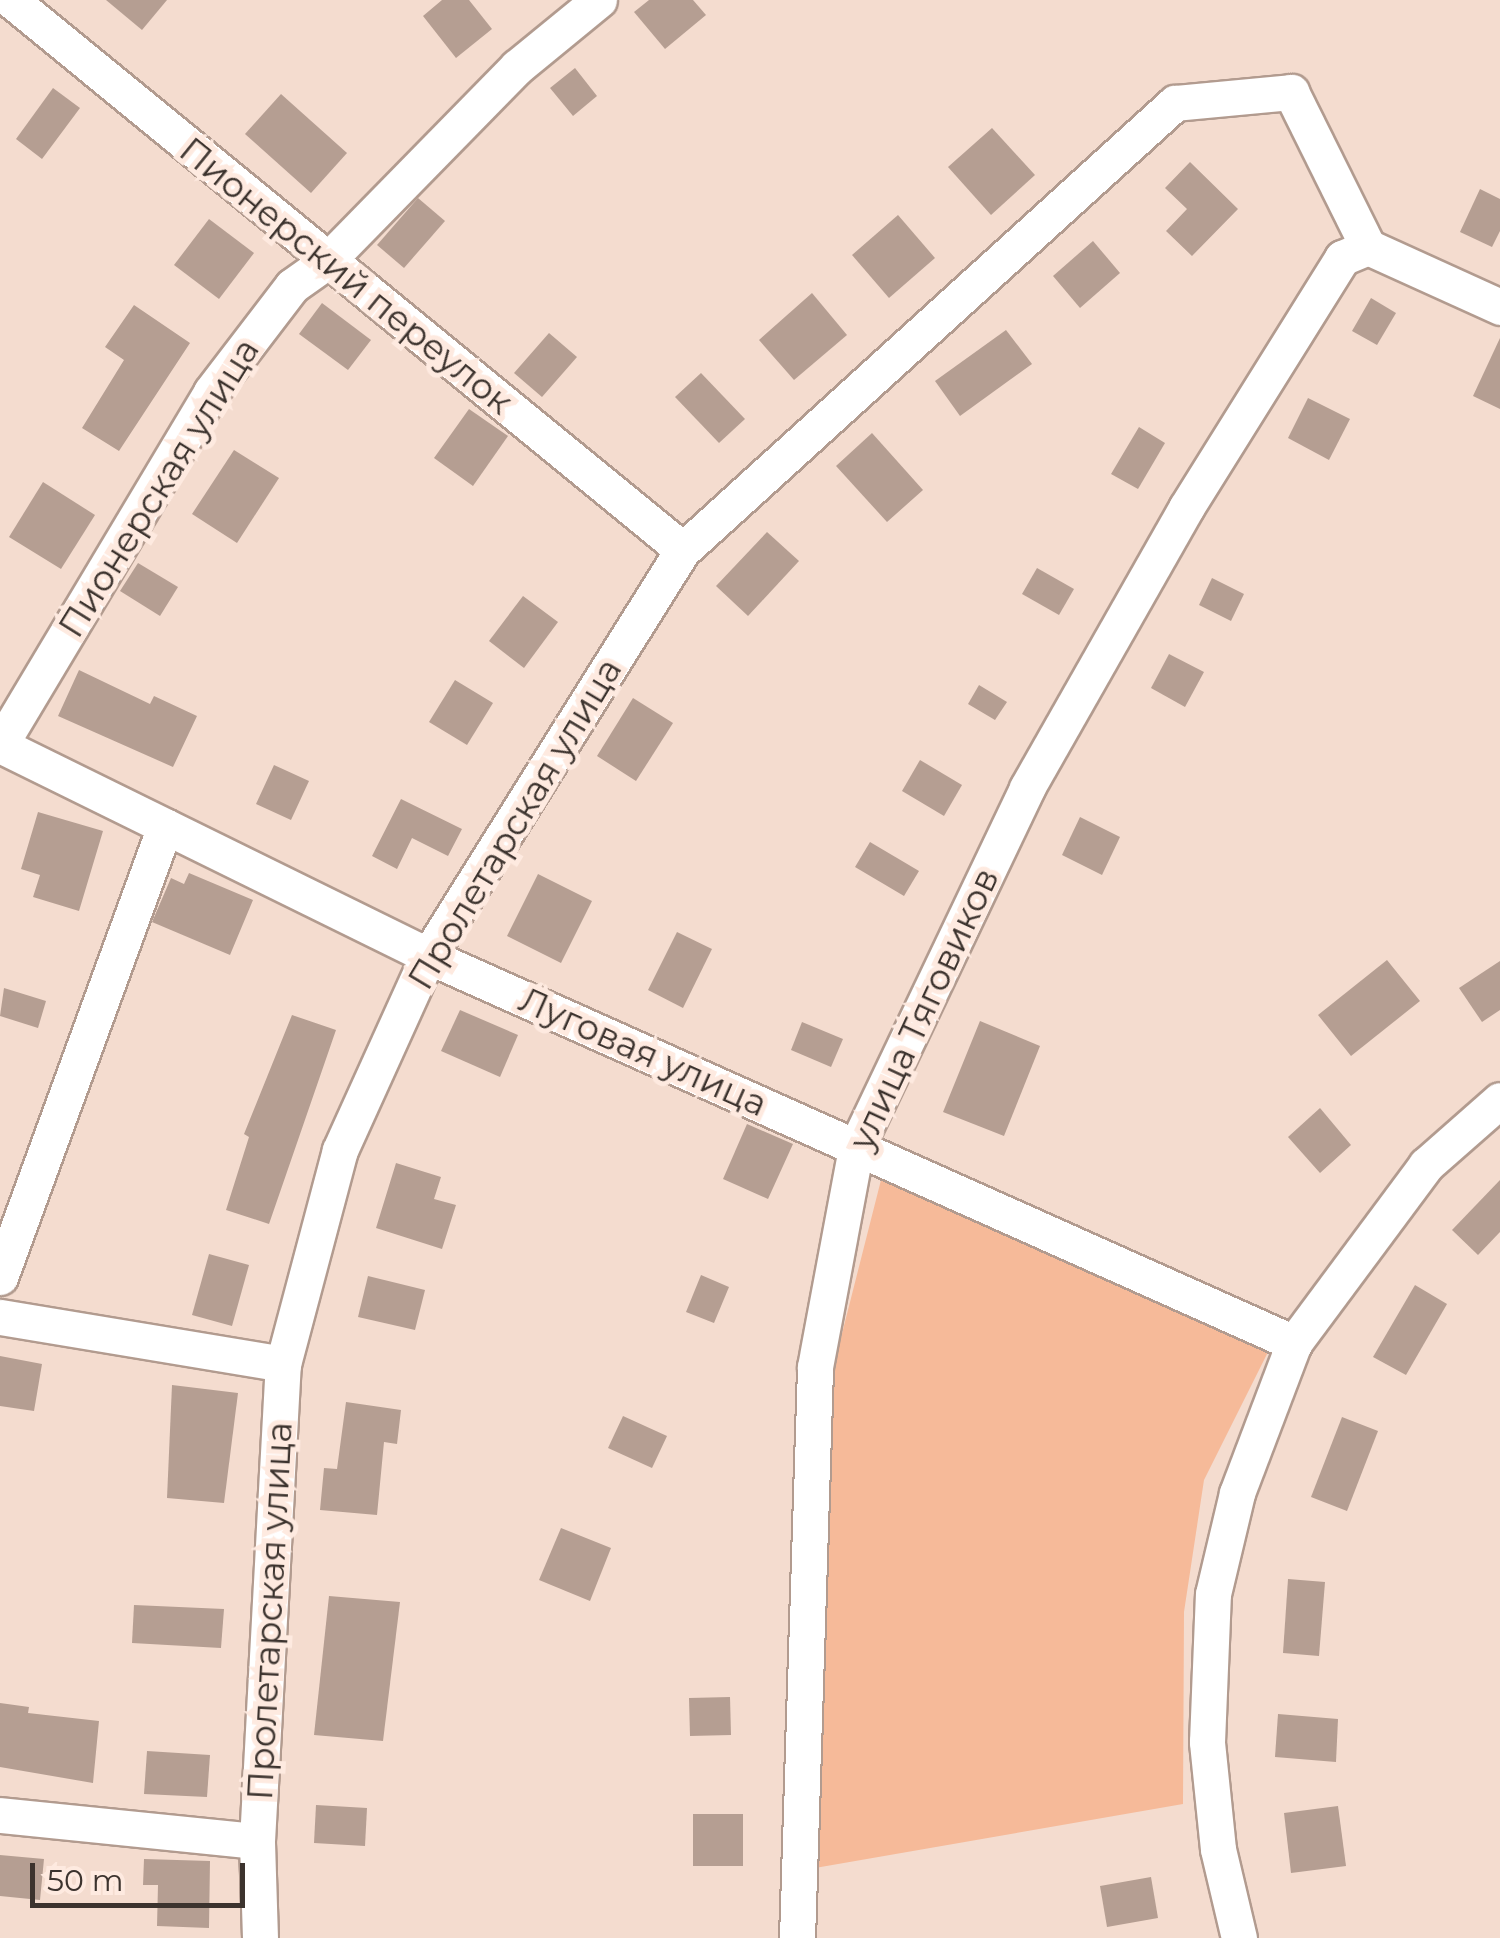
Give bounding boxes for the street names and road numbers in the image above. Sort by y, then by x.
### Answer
street label: Пионерский переулок [171,129,521,423]
street label: Пионерская улица [50,331,268,645]
street label: Пролетарская улица [399,651,631,997]
street label: улица Тяговиков [840,862,1008,1156]
street label: Луговая улица [513,979,773,1125]
street label: Пролетарская улица [239,1421,301,1801]

